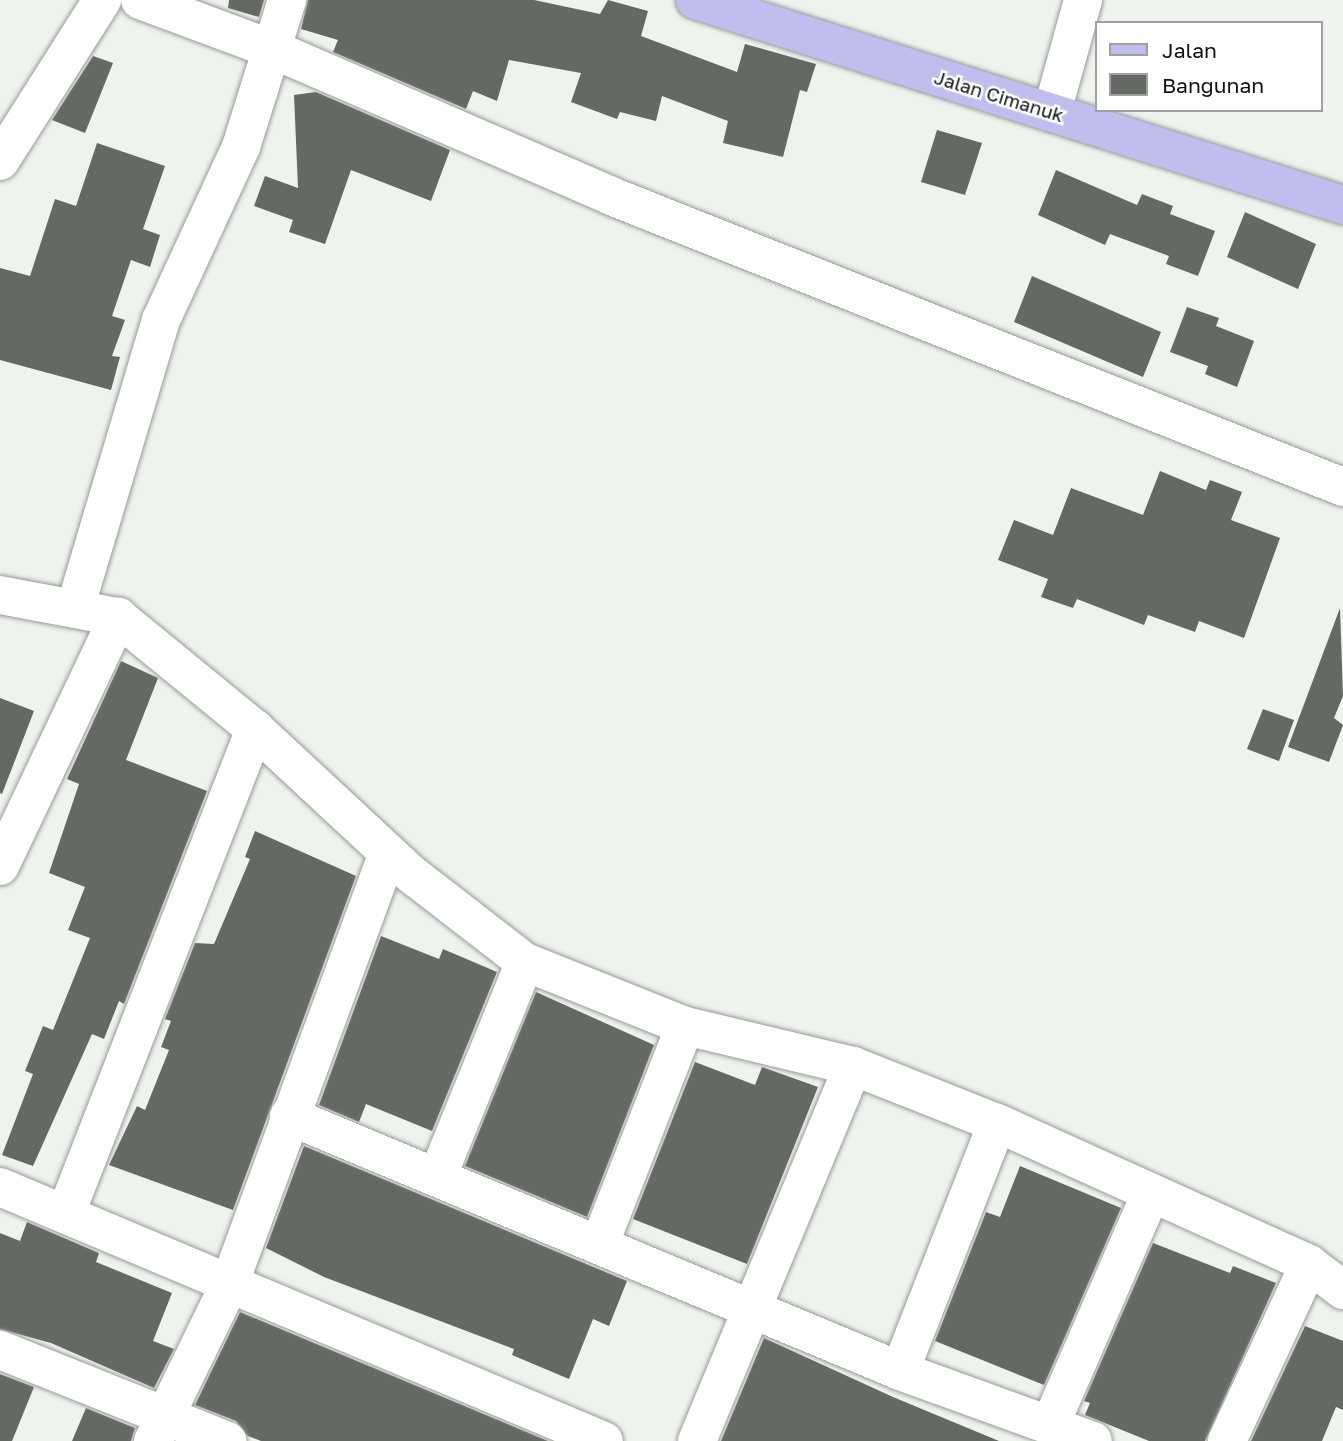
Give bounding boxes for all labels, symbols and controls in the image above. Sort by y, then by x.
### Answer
legend [1094,21,1322,112]
text: Jalan [1162,37,1217,63]
street label: Jalan Cimanuk [932,66,1066,126]
text: Bangunan [1162,72,1264,98]

